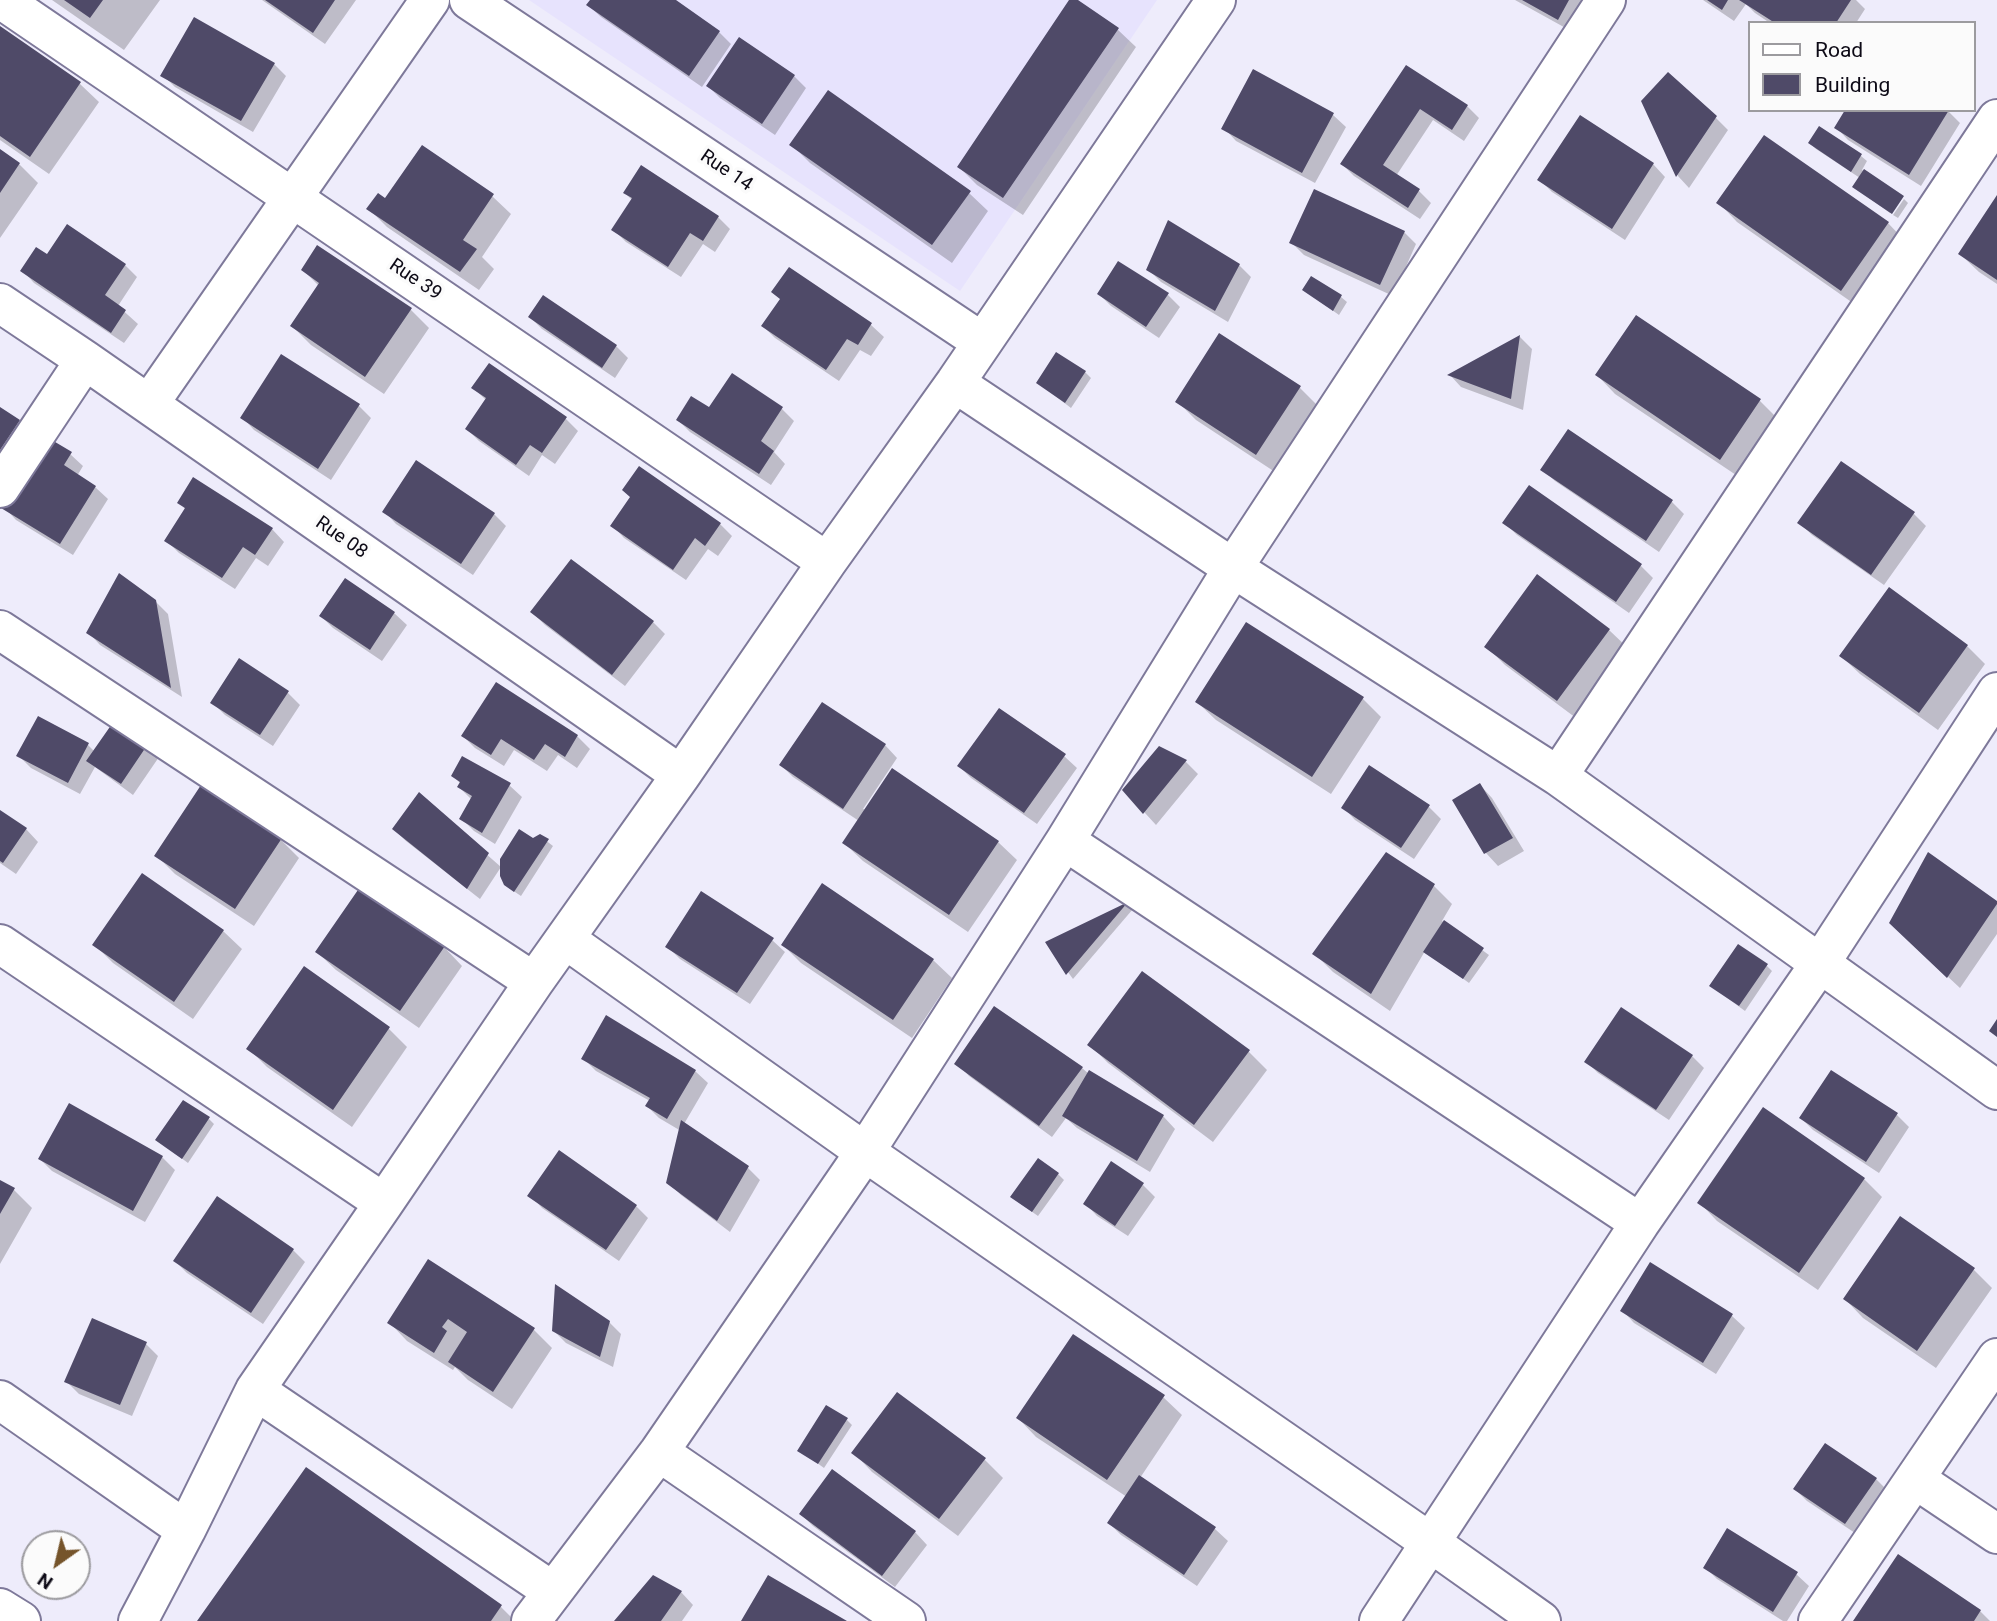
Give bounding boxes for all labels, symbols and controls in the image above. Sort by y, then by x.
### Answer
legend [1748,21,1976,112]
text: Road [1815,38,1863,62]
text: Building [1815,73,1890,97]
street label: Rue 14 [695,145,757,197]
street label: Rue 39 [384,254,446,306]
street label: Rue 08 [311,512,371,564]
north arrow [21,1530,91,1600]
text: N [33,1568,57,1594]

